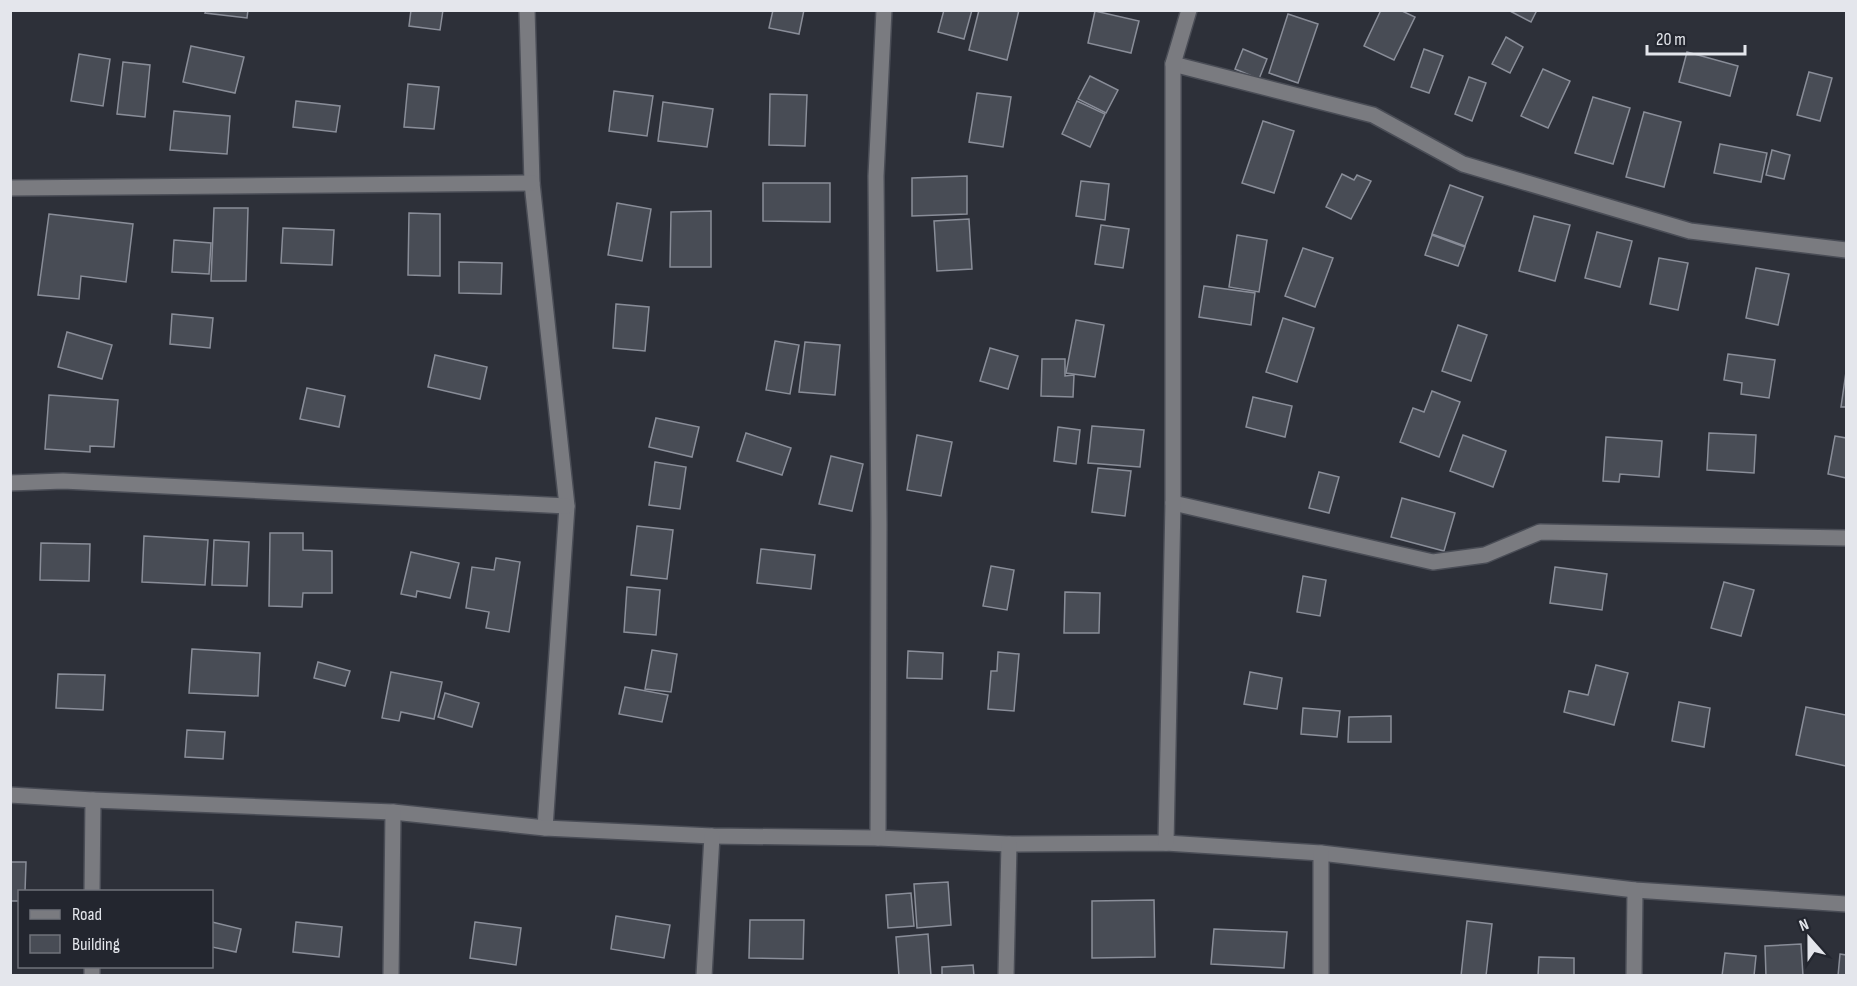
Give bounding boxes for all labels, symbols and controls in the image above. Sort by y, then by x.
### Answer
scale bar [1647,18,1744,56]
text: 20 m [1656,29,1686,50]
legend [18,890,213,968]
text: Road [72,904,102,925]
north arrow [1779,908,1839,968]
text: N [1797,915,1812,936]
text: Building [72,934,120,955]

